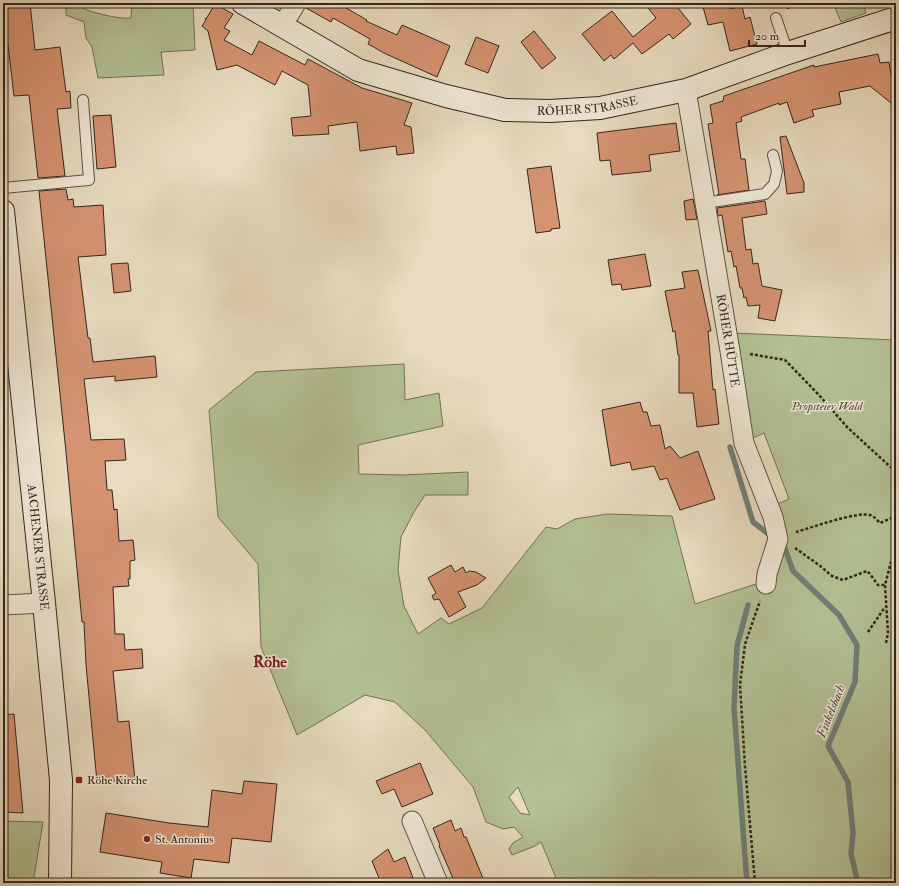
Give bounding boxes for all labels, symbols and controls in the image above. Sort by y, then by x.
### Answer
scale bar [749,22,805,48]
text: 20 m [755,29,780,44]
street label: RÖHER STRASSE [537,93,639,119]
street label: RÖHER HÜTTE [713,293,743,389]
park label: Propsteier Wald [791,399,863,414]
street label: AACHENER STRASSE [24,482,52,611]
district label: Röhe [253,652,287,672]
water label: Finkelsbach [813,682,849,741]
place label: Röhe Kirche [87,773,147,788]
marker: Röhe Kirche [74,775,84,785]
place label: St. Antonius [155,832,213,847]
marker: St. Antonius [142,834,152,844]

